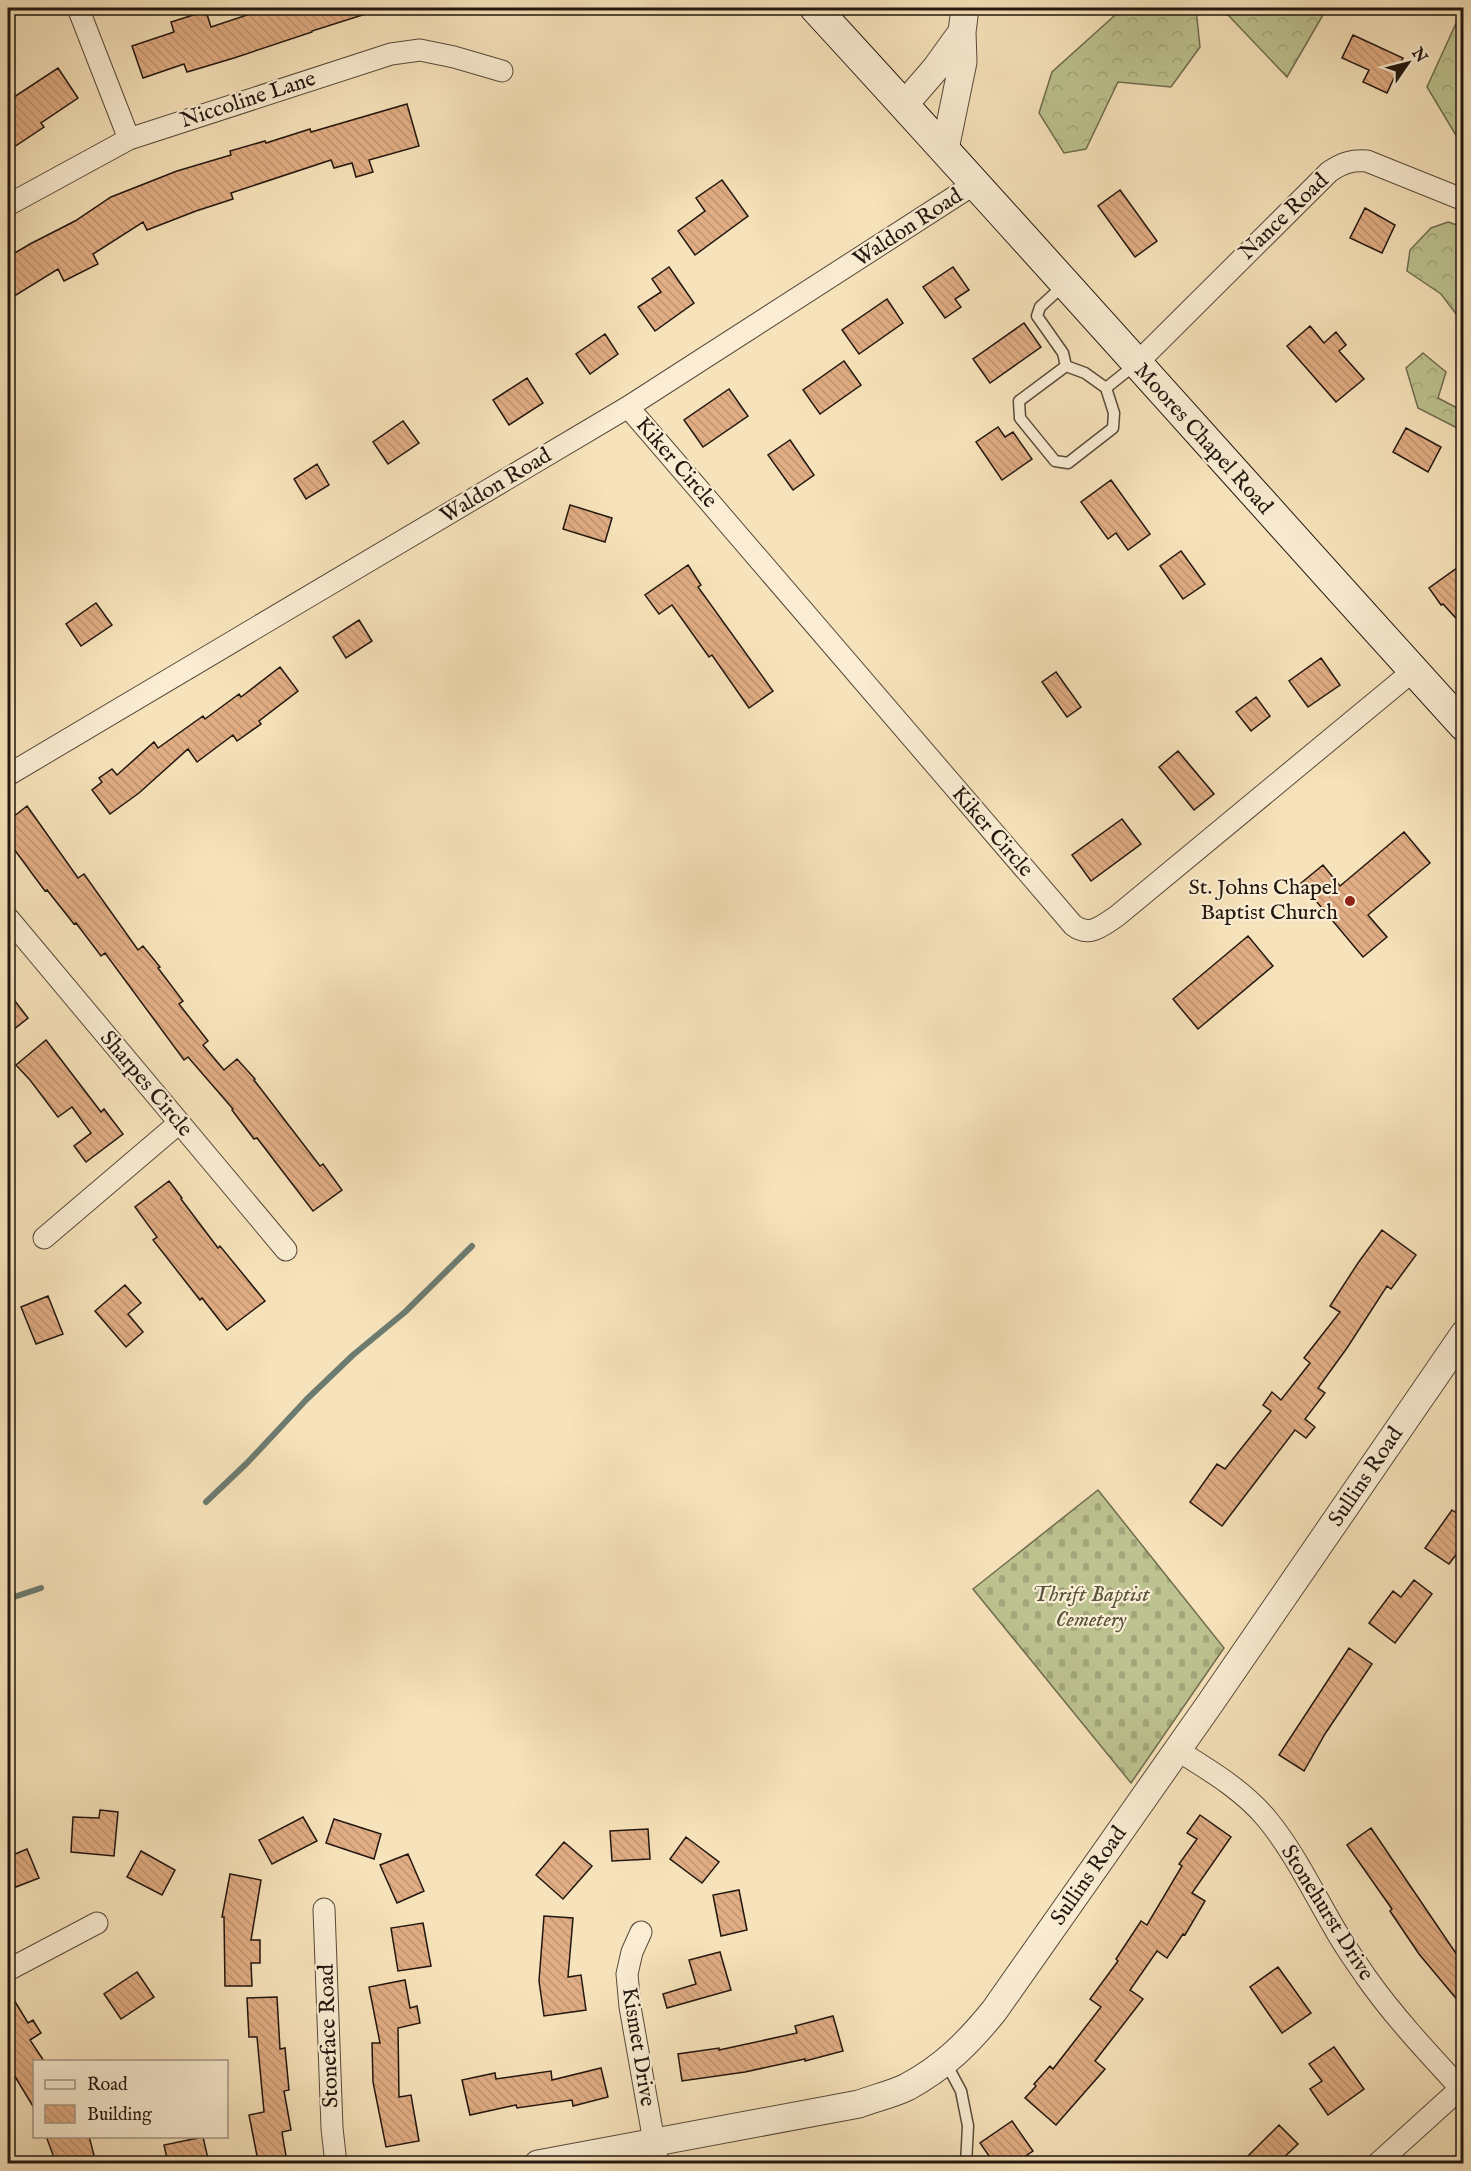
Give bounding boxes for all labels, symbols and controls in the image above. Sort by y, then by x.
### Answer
north arrow [1378,33,1438,93]
text: N [1406,43,1431,67]
street label: Niccoline Lane [177,65,319,135]
street label: Nance Road [1233,167,1335,267]
street label: Waldon Road [848,182,968,274]
street label: Moores Chapel Road [1128,357,1279,521]
street label: Kiker Circle [629,412,723,514]
street label: Waldon Road [435,442,557,530]
street label: Kiker Circle [945,781,1039,883]
place label: St. Johns Chapel Baptist Church [1189,874,1338,927]
marker: St. Johns Chapel Baptist Church [1343,894,1357,908]
street label: Sharpes Circle [93,1025,199,1143]
street label: Sullins Road [1322,1421,1410,1532]
park label: Thrift Baptist Cemetery [1032,1581,1151,1634]
street label: Sullins Road [1045,1821,1133,1931]
street label: Stonehurst Drive [1274,1840,1380,1986]
street label: Stoneface Road [312,1963,346,2108]
street label: Kismet Drive [615,1985,661,2109]
legend [33,2060,228,2138]
text: Road [87,2074,128,2097]
text: Building [87,2104,152,2127]

